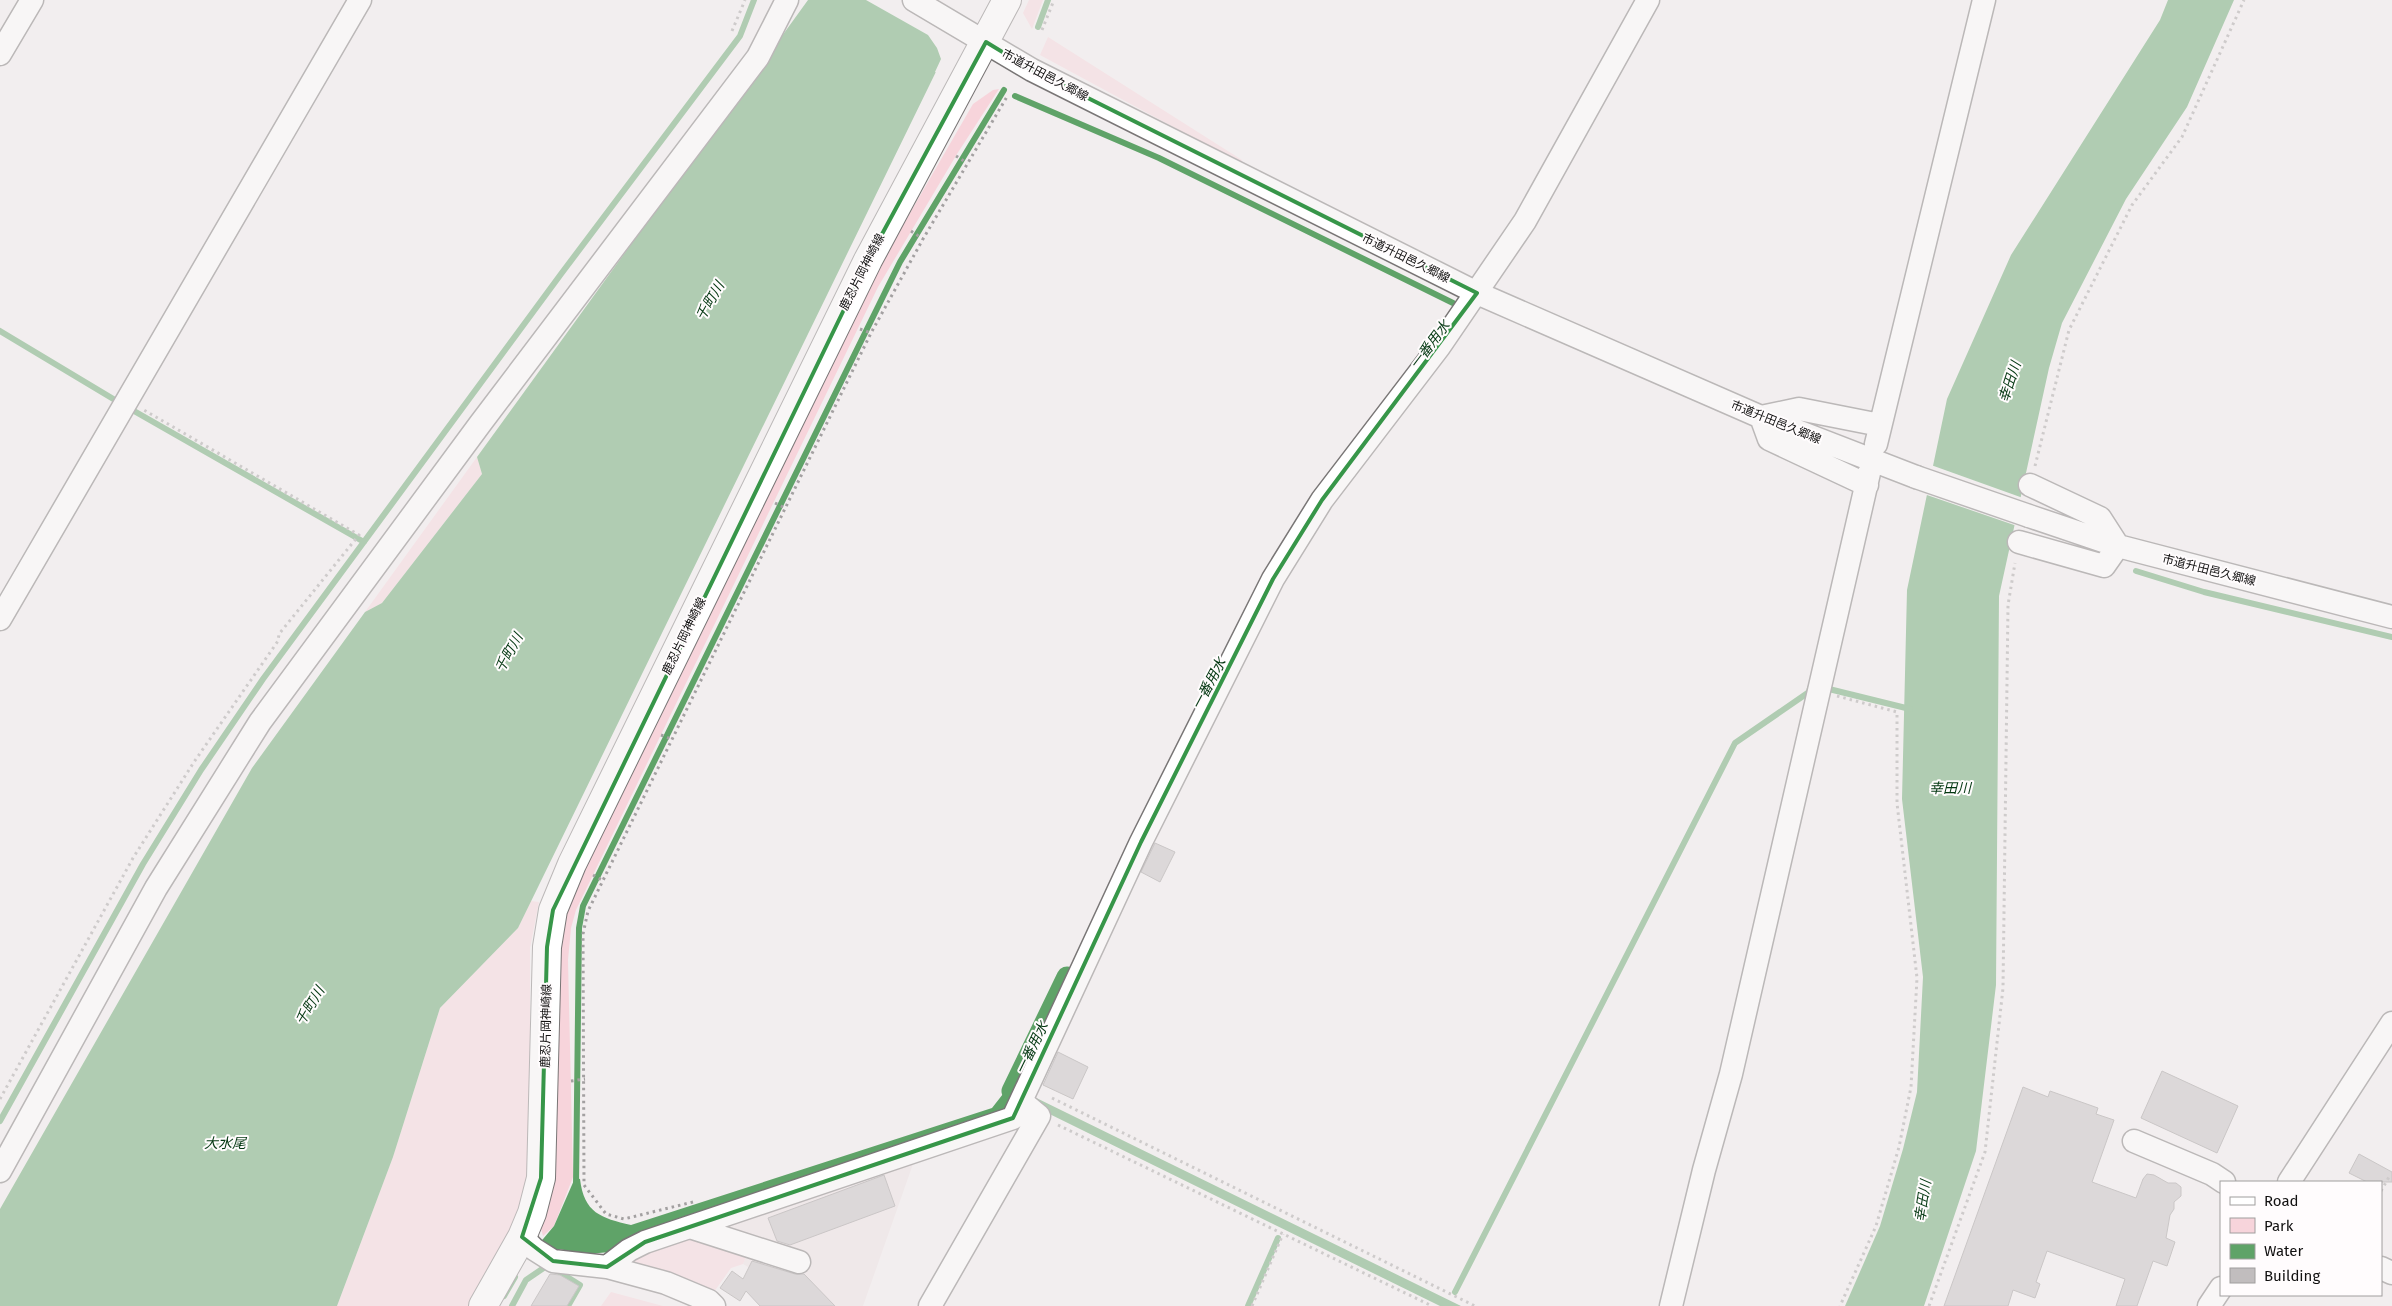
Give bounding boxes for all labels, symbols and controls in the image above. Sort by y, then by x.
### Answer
street label: 市道升田邑久郷線 [999,46,1091,104]
street label: 鹿忍片岡神崎線 [837,231,887,313]
street label: 市道升田邑久郷線 [1360,231,1452,285]
water label: 千町川 [692,277,729,323]
water label: 一番用水 [1406,316,1455,372]
water label: 幸田川 [1995,357,2025,405]
street label: 市道升田邑久郷線 [1729,398,1823,446]
street label: 市道升田邑久郷線 [2161,552,2257,588]
street label: 鹿忍片岡神崎線 [659,595,709,677]
water label: 千町川 [491,629,528,675]
water label: 一番用水 [1188,654,1231,713]
water label: 幸田川 [1929,780,1973,797]
water label: 千町川 [292,982,329,1028]
street label: 鹿忍片岡神崎線 [538,984,554,1068]
water label: 一番用水 [1012,1017,1053,1077]
water label: 大水尾 [204,1135,248,1152]
water label: 幸田川 [1911,1177,1935,1223]
legend [2220,1181,2382,1296]
text: Road [2264,1192,2299,1210]
text: Park [2264,1217,2294,1235]
text: Water [2264,1242,2303,1260]
text: Building [2264,1267,2320,1285]

